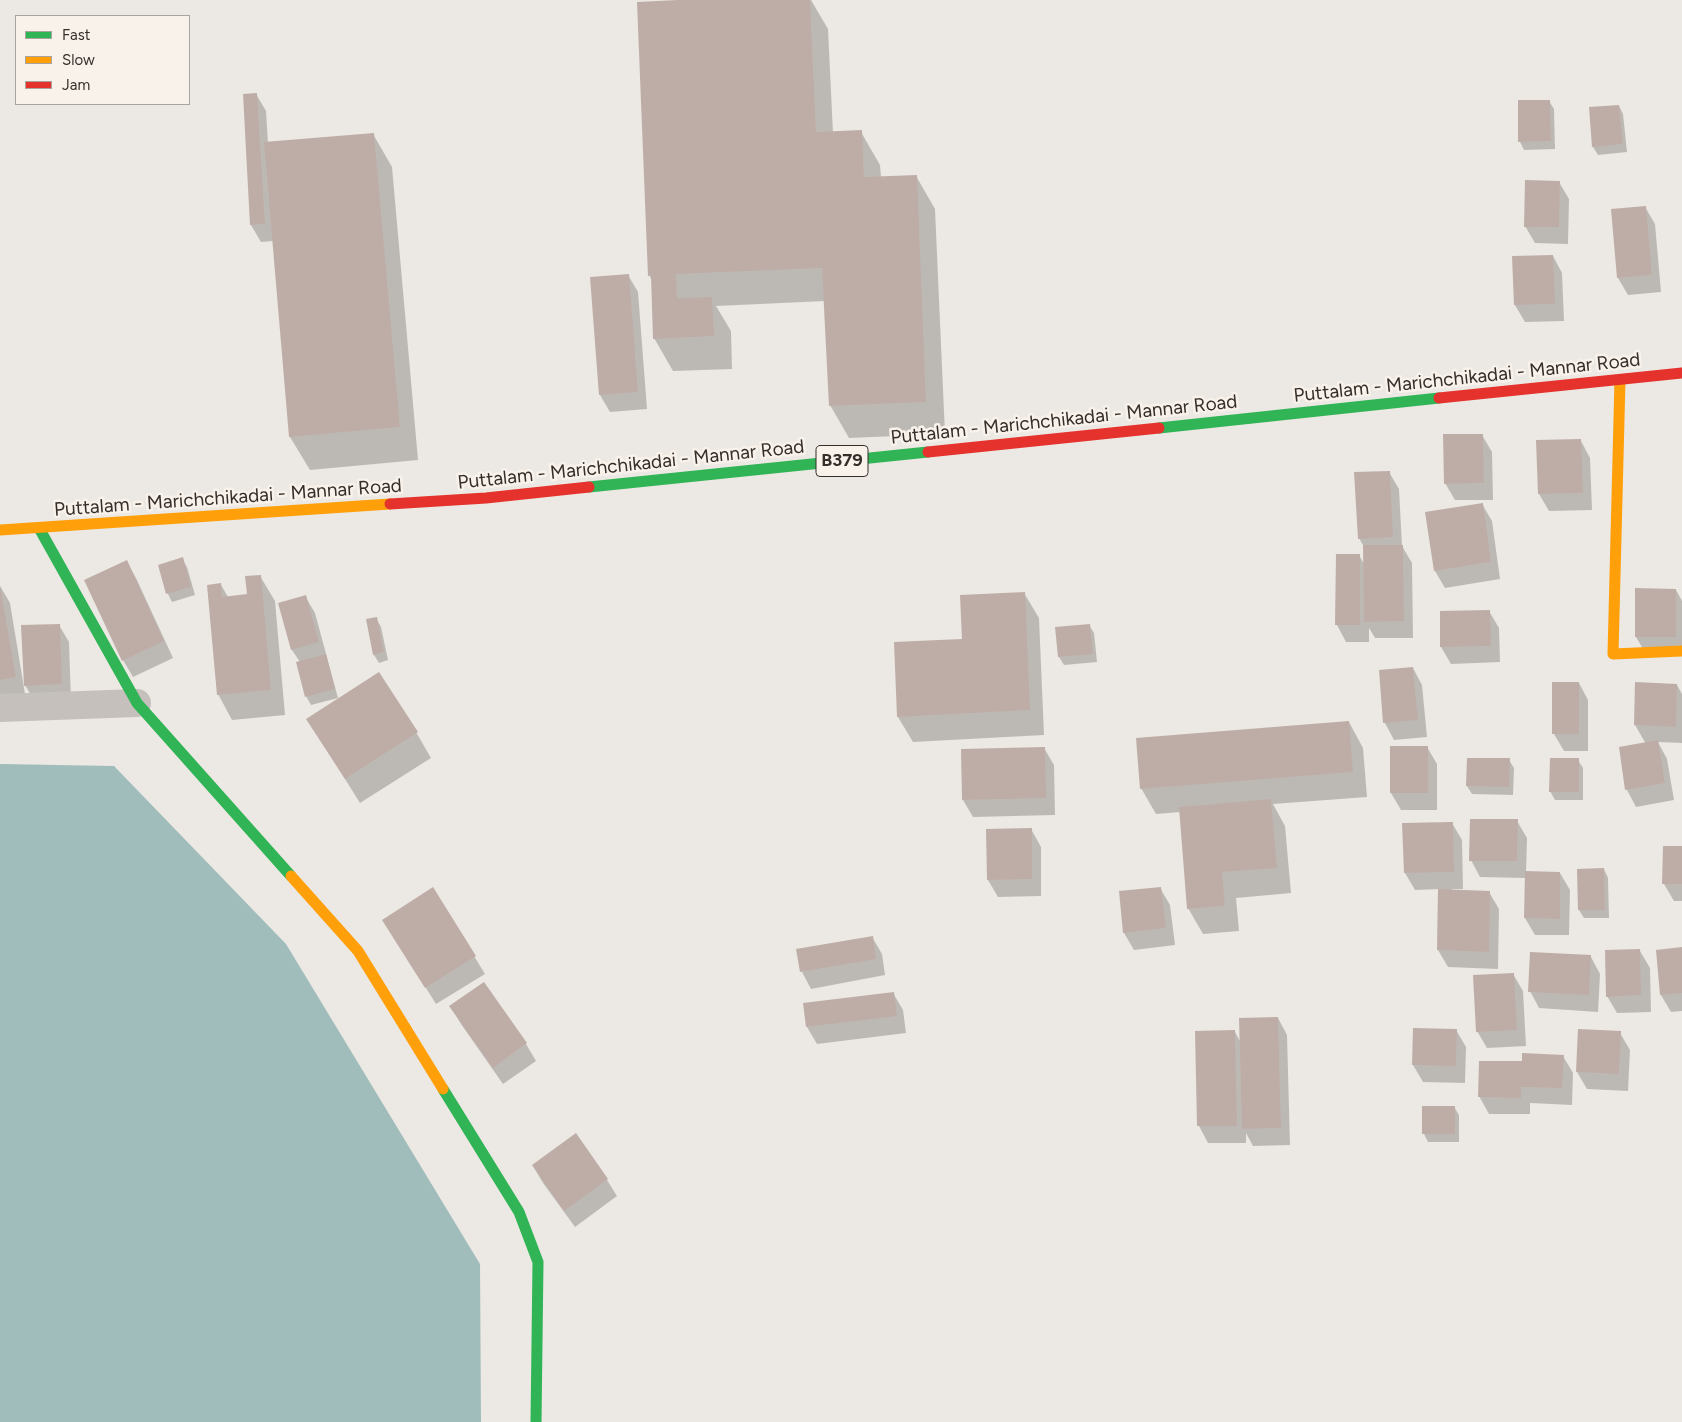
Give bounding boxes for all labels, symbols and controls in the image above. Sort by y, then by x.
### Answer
legend [15,15,190,105]
text: Fast [62,26,90,44]
text: Slow [62,51,95,69]
text: Jam [62,76,90,94]
street label: Puttalam - Marichchikadai - Mannar Road [1293,348,1641,408]
street label: Puttalam - Marichchikadai - Mannar Road [890,390,1238,450]
street label: Puttalam - Marichchikadai - Mannar Road [457,435,805,495]
road number: B379 [816,446,868,476]
street label: Puttalam - Marichchikadai - Mannar Road [53,474,403,522]

